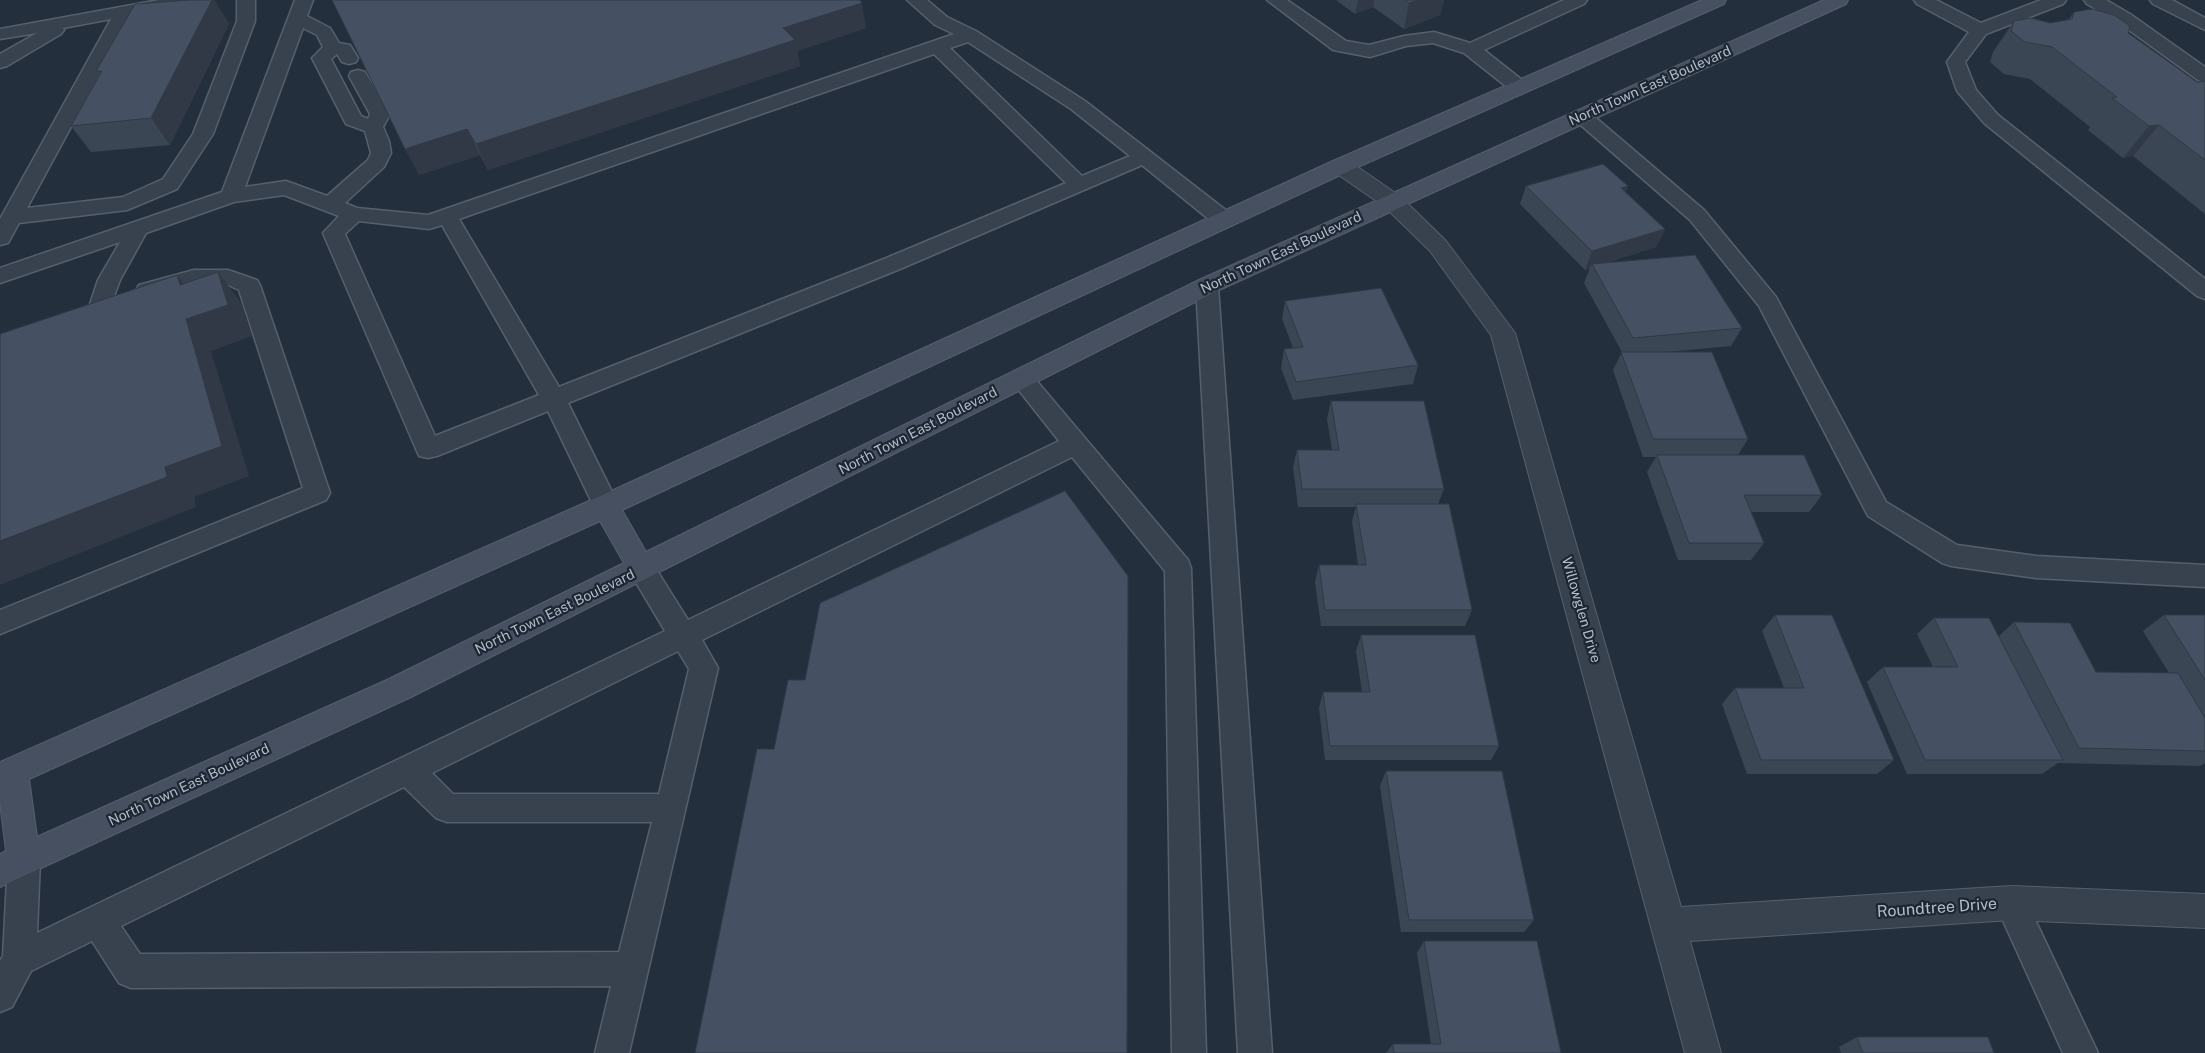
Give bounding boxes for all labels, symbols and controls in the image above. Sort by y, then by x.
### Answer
street label: North Town East Boulevard [1566,43,1734,129]
street label: North Town East Boulevard [1198,208,1364,298]
street label: North Town East Boulevard [836,384,1000,478]
street label: Willowglen Drive [1558,555,1604,665]
street label: North Town East Boulevard [472,566,638,658]
street label: North Town East Boulevard [106,740,272,830]
street label: Roundtree Drive [1876,894,1998,922]

